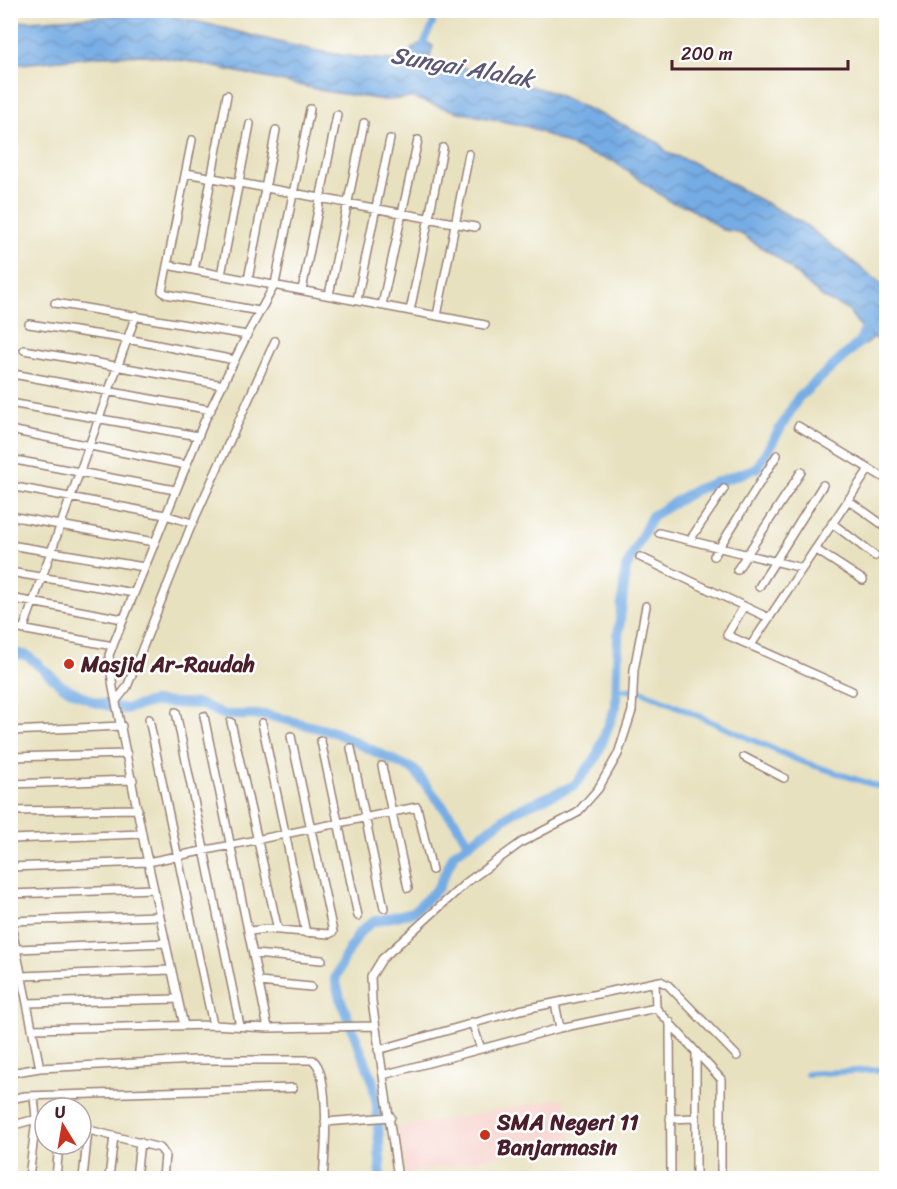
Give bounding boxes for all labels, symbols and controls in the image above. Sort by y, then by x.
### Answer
scale bar [672,33,848,71]
water label: Sungai Alalak [387,34,540,101]
text: 200 m [681,38,733,70]
place label: Masjid Ar-Raudah [80,645,255,684]
marker: Masjid Ar-Raudah [62,657,76,671]
north arrow [33,1096,93,1156]
text: U [52,1096,70,1127]
place label: SMA Negeri 11 Banjarmasin [496,1103,639,1167]
marker: SMA Negeri 11 Banjarmasin [478,1128,492,1142]

